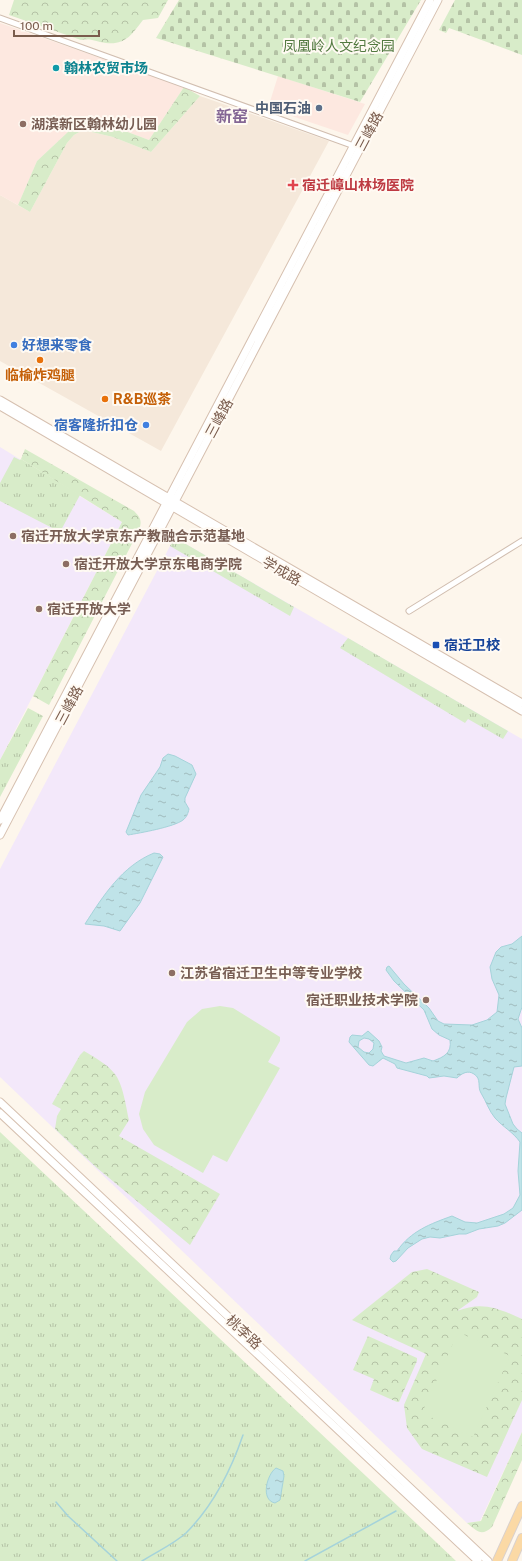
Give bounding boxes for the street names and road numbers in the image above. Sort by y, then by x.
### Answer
street label: 三峰路 [352,109,386,153]
street label: 三峰路 [202,396,236,440]
street label: 学成路 [260,554,304,588]
street label: 三峰路 [52,683,86,727]
street label: 桃李路 [223,1312,265,1352]

